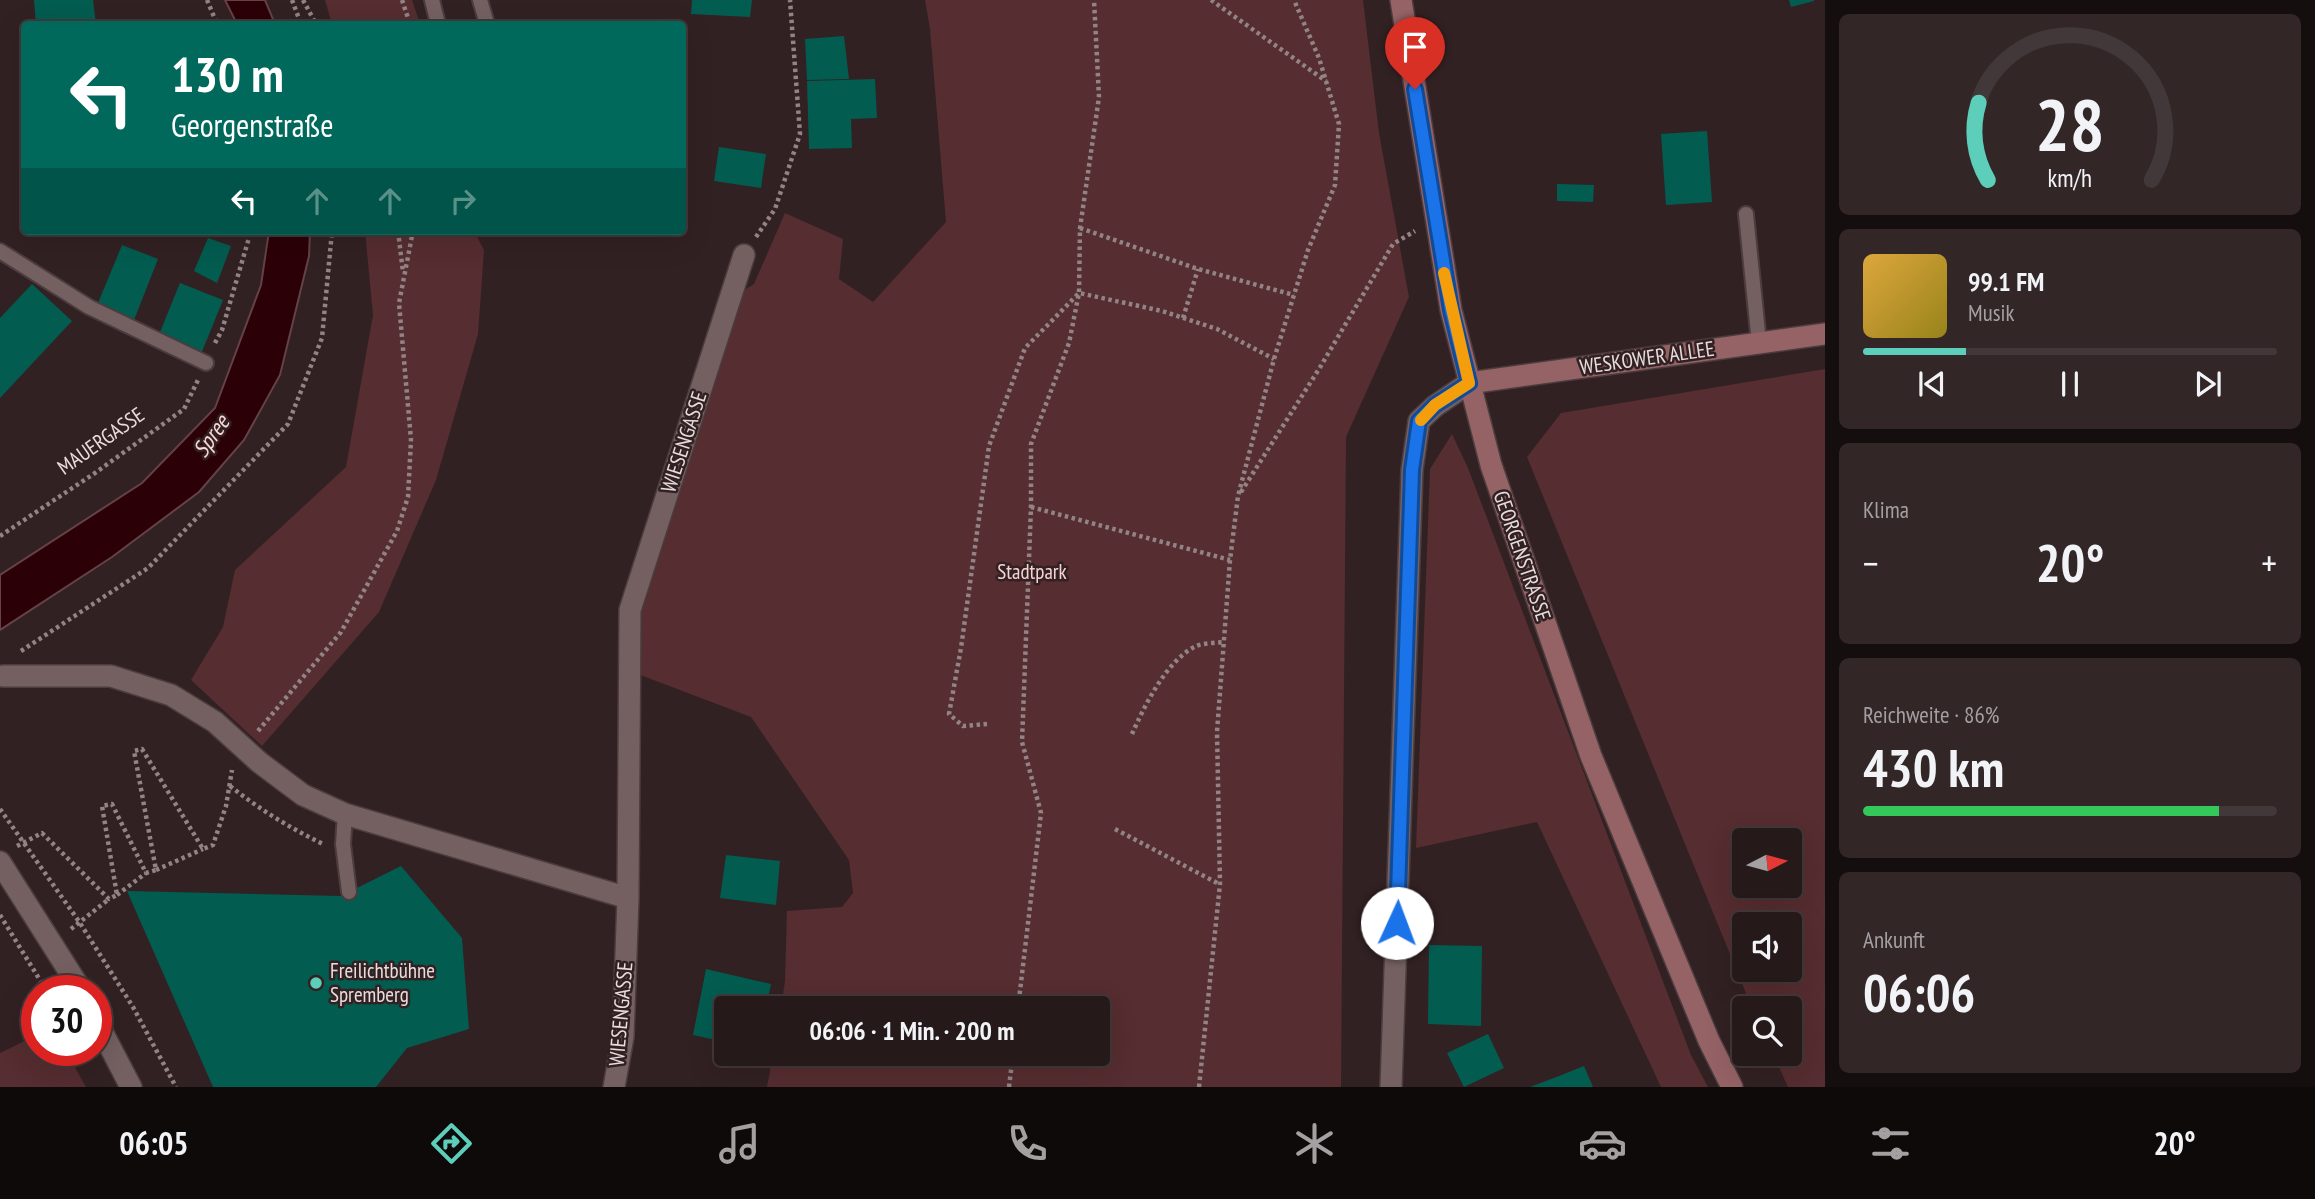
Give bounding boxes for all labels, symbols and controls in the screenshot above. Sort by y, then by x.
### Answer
pin [1385,17,1445,89]
icon: arrive [1396,28,1434,66]
text: 130 m [171,42,284,106]
icon: left [56,49,147,140]
text: 28 [2035,77,2105,171]
text: Georgenstraße [171,104,333,146]
text: km/h [2048,162,2092,194]
icon: left [225,182,263,220]
icon: ahead [298,182,336,220]
icon: ahead [371,182,409,220]
icon: right [444,182,482,220]
text: 99.1 FM [1968,265,2044,298]
text: Musik [1968,298,2014,327]
street label: WESKOWER ALLEE [1578,335,1716,380]
icon: previous [1913,365,1951,403]
icon: pause [2051,365,2089,403]
icon: next [2189,365,2227,403]
street label: WIESENGASSE [655,388,713,496]
street label: MAUERGASSE [52,401,149,480]
water label: Spree [186,408,236,462]
street label: GEORGENSTRASSE [1488,487,1557,624]
text: Klima [1863,495,1909,524]
text: 20° [2036,529,2104,596]
text: − [1863,538,1879,587]
text: + [2261,538,2277,587]
park label: Stadtpark [997,558,1067,585]
text: Reichweite · 86% [1863,700,1999,729]
text: 430 km [1863,734,2004,801]
north arrow [1732,828,1802,898]
map controls [1732,828,1802,1066]
position arrow [1360,886,1434,960]
button: sound [1732,912,1802,982]
text: Ankunft [1863,925,1925,954]
place label: Freilichtbühne Spremberg [330,957,435,1008]
text: 06:06 [1863,959,1975,1026]
street label: WIESENGASSE [602,961,639,1067]
speed limit sign: 30 [21,975,112,1066]
marker: Freilichtbühne Spremberg [308,975,324,991]
button: search [1732,996,1802,1066]
text: 06:06 · 1 Min. · 200 m [810,1014,1014,1047]
icon: directions [427,1119,476,1168]
icon: music [715,1119,764,1168]
icon: phone [1003,1119,1052,1168]
icon: climate [1290,1119,1339,1168]
icon: car [1578,1119,1627,1168]
icon: filters [1866,1119,1915,1168]
text: 06:05 [119,1122,189,1164]
text: 20° [2153,1122,2196,1164]

